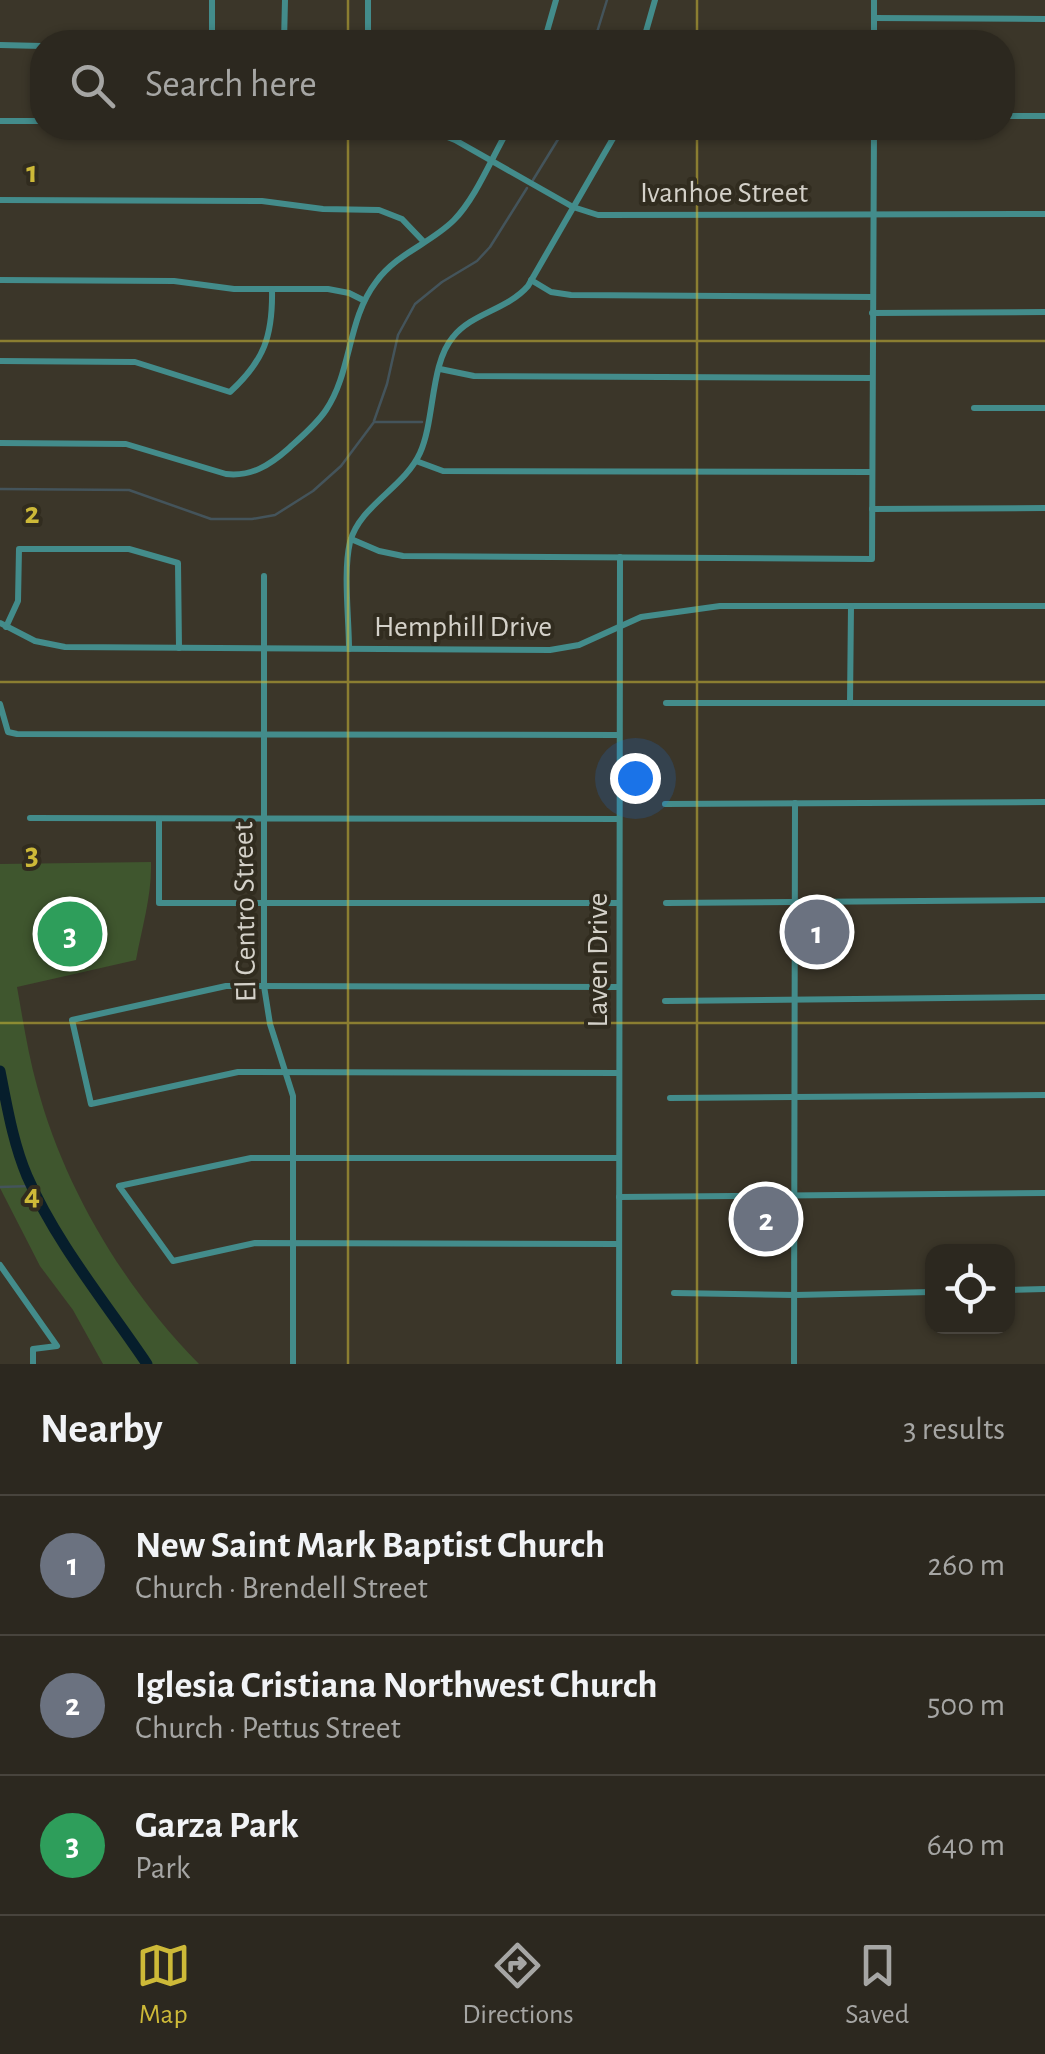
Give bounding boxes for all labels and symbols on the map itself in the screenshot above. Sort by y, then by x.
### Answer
text: 1 [26,156,38,188]
street label: Ivanhoe Street [640,178,808,208]
text: 2 [24,497,40,529]
street label: Hemphill Drive [374,612,552,642]
your location [610,753,661,804]
street label: El Centro Street [228,821,262,1003]
text: 3 [25,838,39,870]
street label: Laven Drive [583,893,613,1027]
pin: 1 [784,894,850,970]
pin: 3 [38,896,102,972]
text: 4 [24,1179,40,1211]
pin: 2 [734,1182,798,1256]

